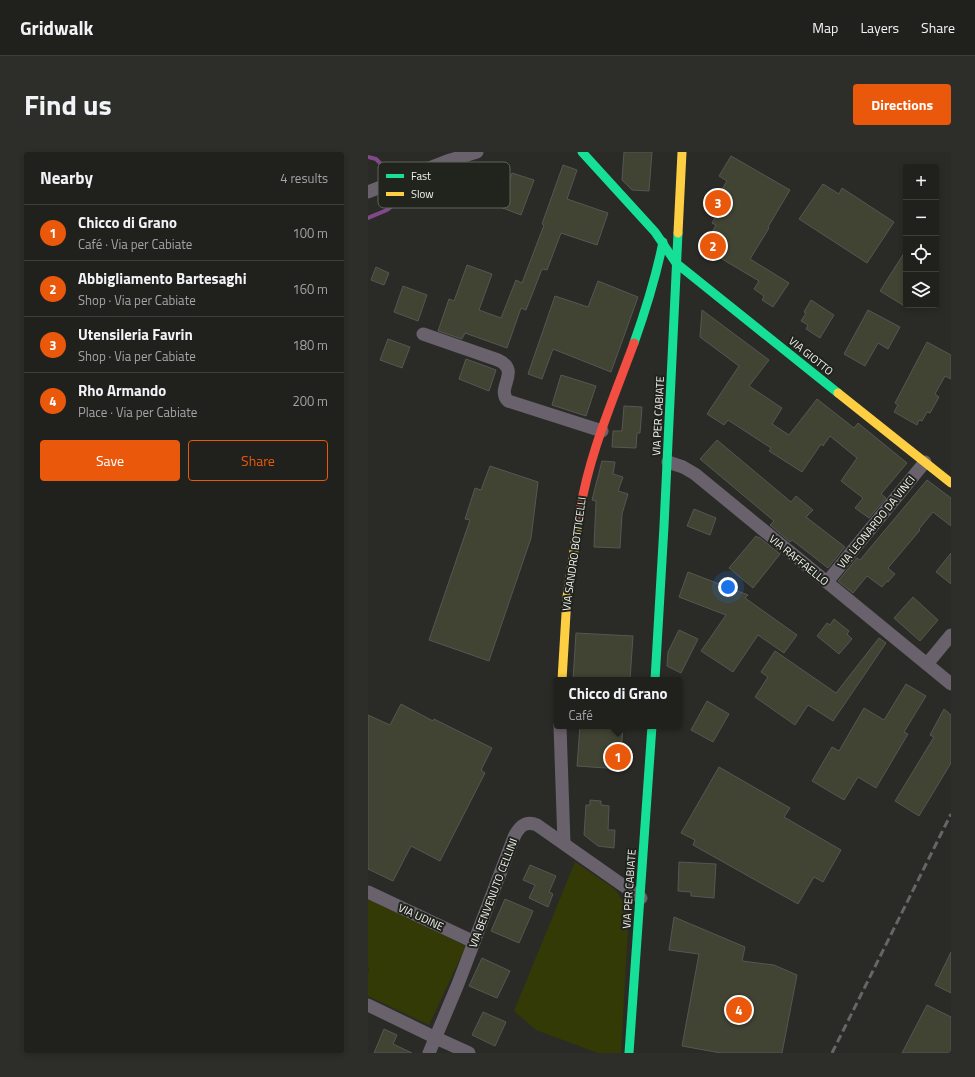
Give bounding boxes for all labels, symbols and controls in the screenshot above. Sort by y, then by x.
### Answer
text: Gridwalk [20,13,93,42]
text: Map [812,17,838,38]
text: Layers [860,17,899,38]
text: Share [921,17,955,38]
text: Find us [24,83,112,126]
button: Directions [853,84,951,125]
legend [378,162,510,208]
map controls [903,164,939,308]
button: + [903,164,939,200]
text: Nearby [40,165,93,191]
text: 4 results [280,168,328,188]
text: Fast [411,168,431,184]
text: Slow [411,186,434,202]
pin: 3 [705,188,731,218]
button: − [903,200,939,236]
text: Chicco di Grano [78,211,177,234]
text: 1 [49,223,57,243]
text: 100 m [292,223,328,243]
pin: 2 [700,231,726,261]
text: Café · Via per Cabiate [78,234,192,254]
button: locate [903,236,939,272]
text: Abbigliamento Bartesaghi [78,267,247,290]
button: layers [903,272,939,308]
text: 2 [49,279,57,299]
text: 160 m [292,279,328,299]
text: Shop · Via per Cabiate [78,290,196,310]
text: Utensileria Favrin [78,323,193,346]
street label: VIA GIOTTO [785,333,837,379]
text: 3 [49,335,57,355]
text: 180 m [292,335,328,355]
text: Shop · Via per Cabiate [78,346,196,366]
street label: VIA PER CABIATE [648,376,668,456]
text: Rho Armando [78,379,166,402]
text: 4 [49,391,57,411]
text: 200 m [292,391,328,411]
text: Place · Via per Cabiate [78,402,197,422]
button: Save [40,440,180,481]
button: Share [188,440,328,481]
street label: VIA LEONARDO DA VINCI [833,472,919,572]
street label: VIA SANDRO BOTTICELLI [558,496,590,612]
street label: VIA RAFFAELLO [766,531,832,589]
your location [718,577,738,597]
popup [554,677,682,729]
text: Chicco di Grano [569,682,667,705]
text: Café [569,705,593,725]
pin: 1 [605,742,631,772]
street label: VIA BENVENUTO CELLINI [465,836,521,950]
street label: VIA PER CABIATE [618,849,640,929]
street label: VIA UDINE [396,900,446,934]
pin: 4 [726,995,752,1025]

